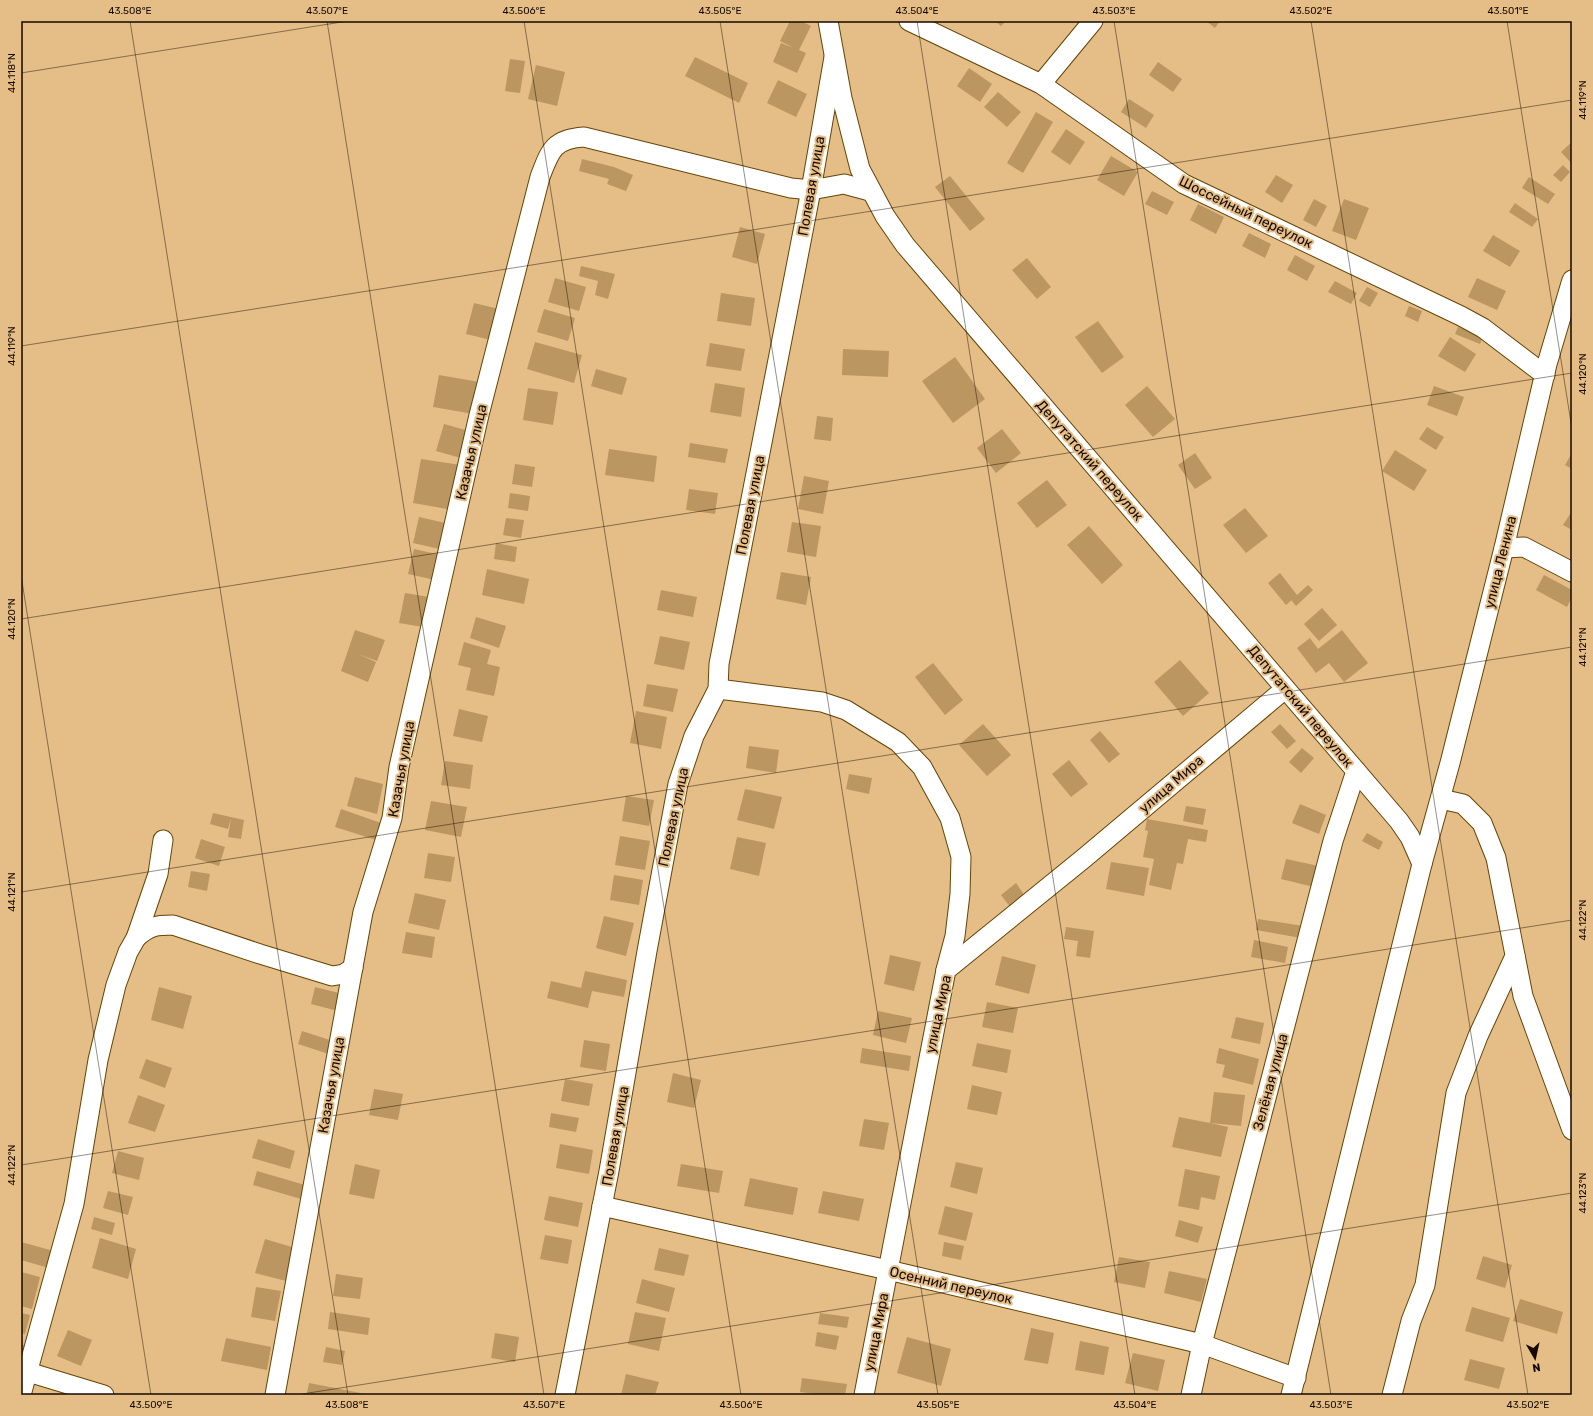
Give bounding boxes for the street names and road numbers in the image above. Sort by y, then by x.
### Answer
street label: Полевая улица [794,135,829,237]
street label: Шоссейный переулок [1176,173,1316,252]
street label: Депутатский переулок [1033,396,1147,525]
street label: Казачья улица [452,403,491,502]
street label: Полевая улица [733,454,768,556]
street label: улица Ленина [1481,514,1520,610]
street label: Депутатский переулок [1244,642,1357,771]
street label: Казачья улица [385,720,418,819]
street label: улица Мира [1136,752,1207,817]
street label: Полевая улица [655,766,692,868]
street label: улица Мира [922,973,955,1055]
street label: Зелёная улица [1249,1032,1292,1133]
street label: Казачья улица [315,1036,348,1135]
street label: Полевая улица [598,1085,633,1187]
street label: Осенний переулок [888,1263,1014,1308]
street label: улица Мира [861,1291,892,1373]

